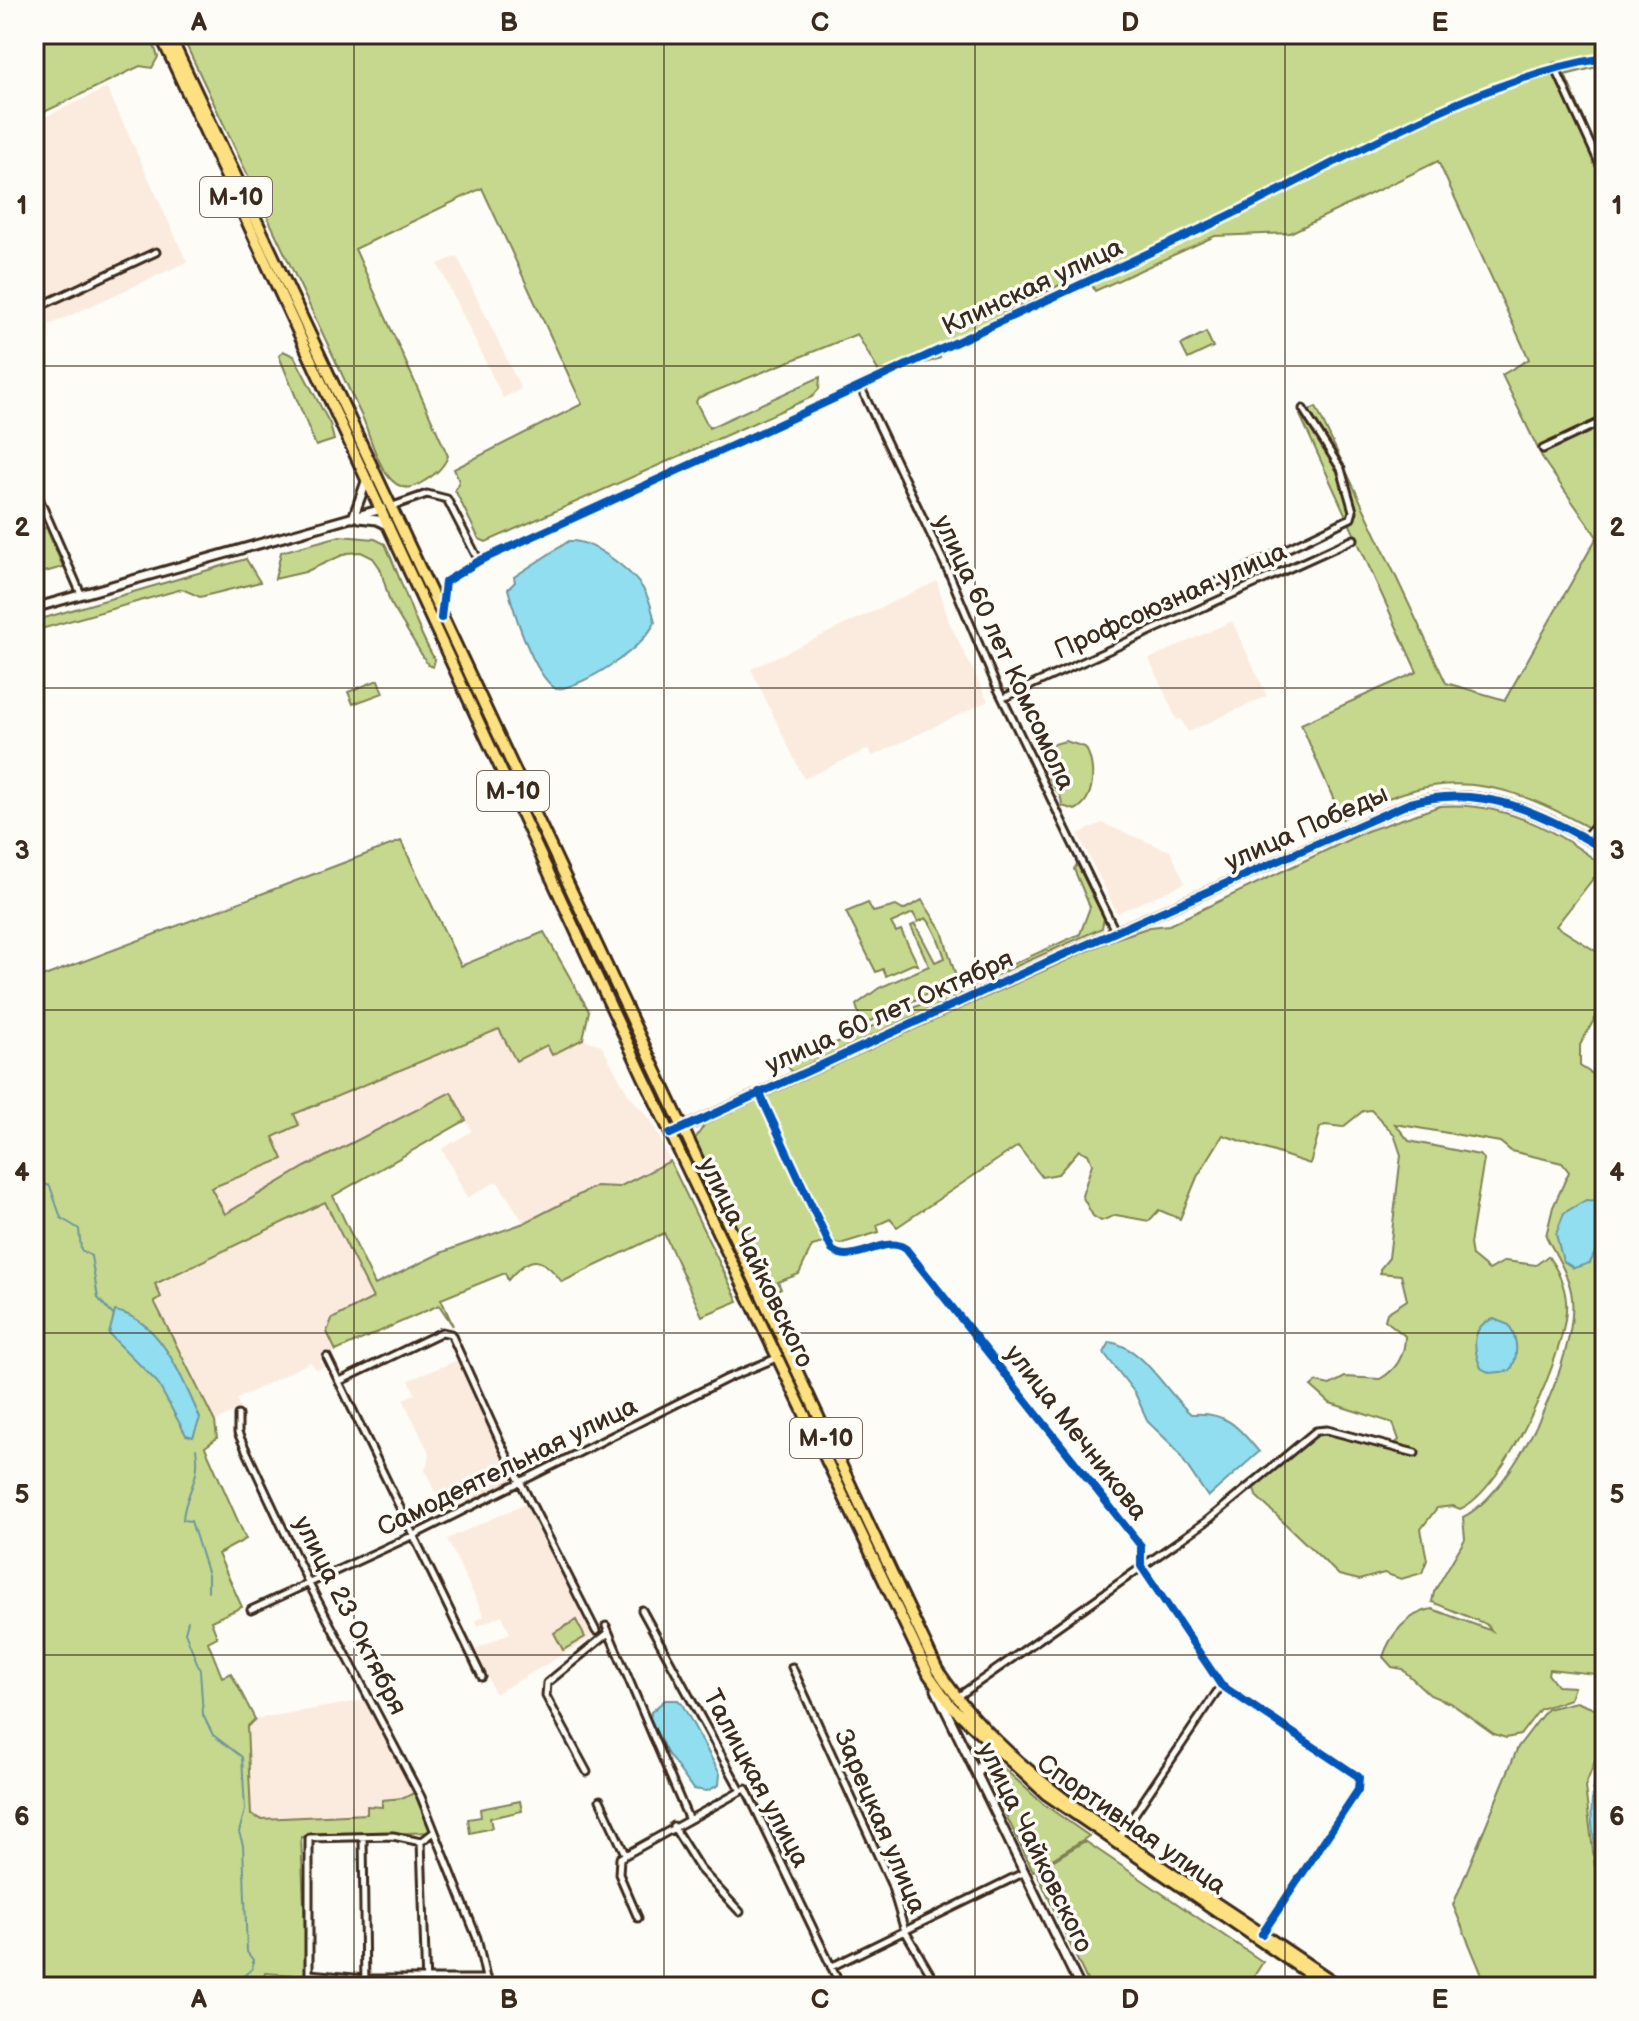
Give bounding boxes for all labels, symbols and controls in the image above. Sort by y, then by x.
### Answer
text: A [190,8,207,39]
text: B [500,8,518,39]
text: C [811,8,829,39]
text: D [1121,8,1139,39]
text: E [1432,8,1449,39]
road number: М-10 [200,177,272,217]
text: 1 [17,191,27,222]
text: 1 [1612,191,1622,222]
street label: Клинская улица [937,232,1128,343]
street label: улица 60 лет Комсомола [926,510,1081,795]
text: 2 [14,513,30,544]
text: 2 [1609,513,1625,544]
street label: Профсоюзная улица [1050,536,1292,667]
road number: М-10 [477,771,549,811]
street label: улица Победы [1220,779,1393,878]
text: 3 [14,836,30,867]
text: 3 [1609,836,1625,867]
street label: улица 60 лет Октября [761,944,1018,1081]
street label: улица Чайковского [691,1153,820,1373]
text: 4 [14,1158,30,1189]
text: 4 [1609,1158,1625,1189]
street label: улица Мечникова [998,1339,1154,1527]
street label: Самодеятельная улица [373,1391,643,1544]
road number: М-10 [790,1418,862,1458]
text: 5 [14,1480,30,1511]
text: 5 [1609,1480,1625,1511]
street label: улица 23 Октября [286,1511,413,1720]
street label: Талицкая улица [696,1684,816,1873]
street label: Зарецкая улица [827,1725,932,1918]
street label: улица Чайковского [970,1738,1099,1958]
street label: Спортивная улица [1030,1748,1232,1902]
text: 6 [14,1802,30,1833]
text: 6 [1609,1802,1625,1833]
text: A [190,1985,207,2016]
text: B [500,1985,518,2016]
text: C [811,1985,829,2016]
text: D [1121,1985,1139,2016]
text: E [1432,1985,1449,2016]

